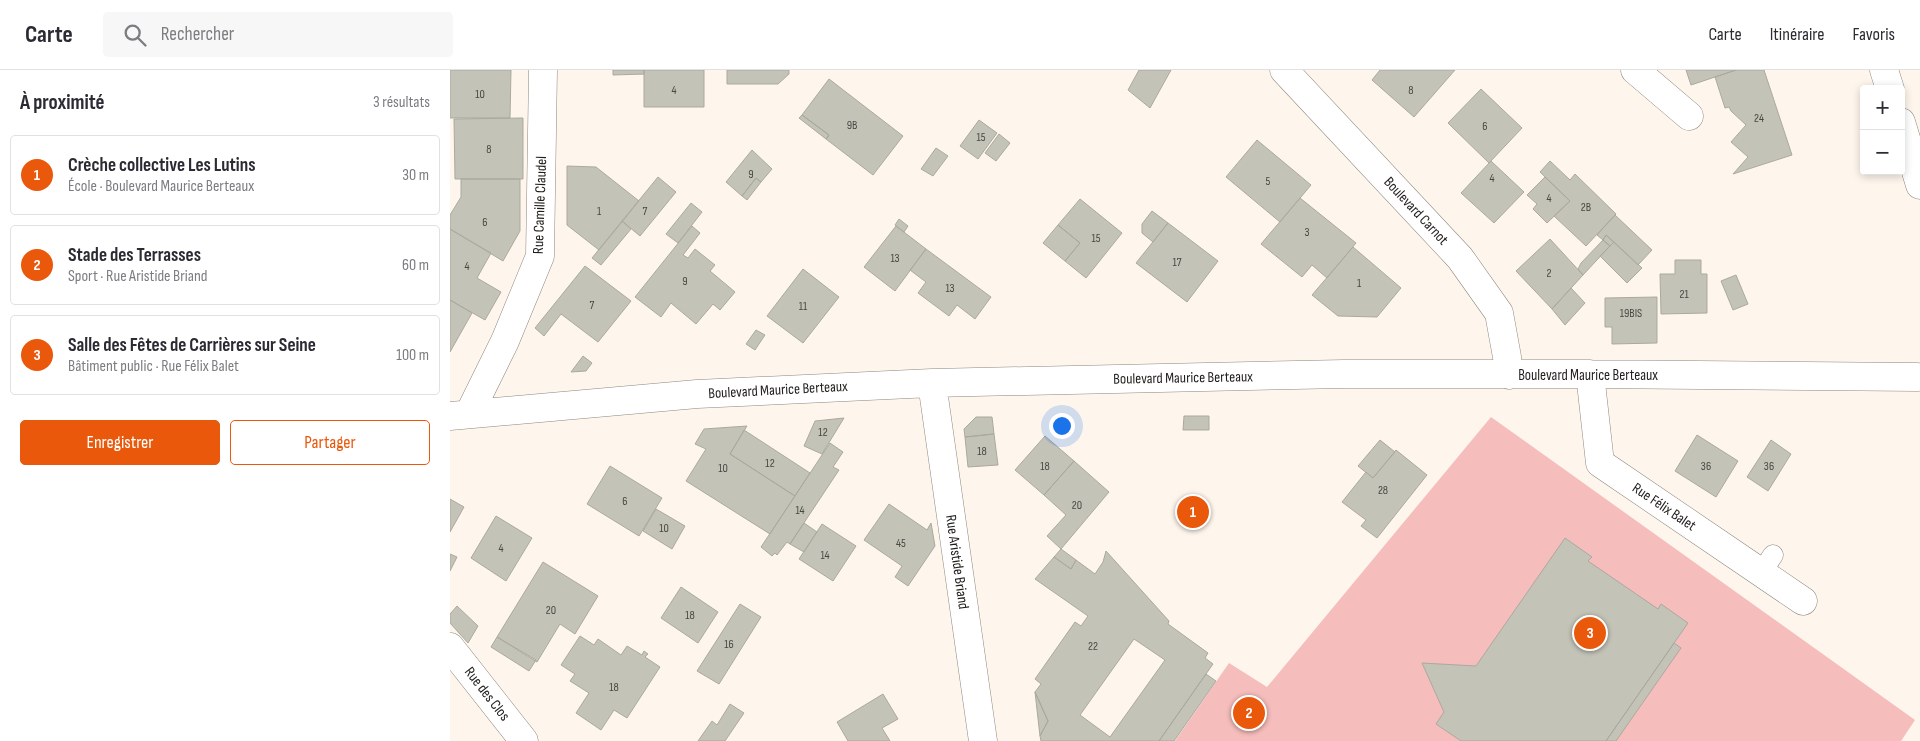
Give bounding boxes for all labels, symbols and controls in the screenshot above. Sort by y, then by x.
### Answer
search box [103,12,453,57]
text: Carte [25,20,73,49]
icon: search [121,21,149,49]
text: Rechercher [161,23,234,46]
text: Carte [1708,24,1742,45]
text: Itinéraire [1770,24,1824,45]
text: Favoris [1852,24,1895,45]
house number: 4 [671,83,677,98]
house number: 8 [1408,83,1414,98]
map controls [1860,85,1905,175]
button: + [1860,85,1905,130]
house number: 10 [475,87,485,102]
text: À proximité [20,90,105,115]
text: 3 résultats [373,93,430,112]
house number: 24 [1754,111,1764,126]
house number: 9B [847,118,857,133]
house number: 6 [1482,119,1488,134]
house number: 15 [976,130,986,145]
button: − [1860,130,1905,175]
house number: 8 [486,142,492,157]
text: Crèche collective Les Lutins [68,154,255,177]
street label: Rue Camille Claudel [529,156,551,254]
text: 1 [34,166,40,185]
text: 30 m [402,166,429,185]
house number: 9 [748,167,754,182]
house number: 4 [1489,171,1495,186]
street label: Boulevard Carnot [1380,173,1453,249]
house number: 5 [1266,174,1271,189]
text: École · Boulevard Maurice Berteaux [68,177,254,196]
house number: 4 [1546,191,1552,206]
house number: 2B [1581,200,1591,215]
house number: 1 [597,204,602,219]
house number: 7 [643,204,648,219]
house number: 6 [482,215,488,230]
house number: 3 [1304,225,1310,240]
house number: 15 [1091,231,1101,246]
text: Stade des Terrasses [68,244,201,267]
house number: 13 [890,251,900,266]
house number: 17 [1173,255,1182,270]
text: 2 [33,256,41,275]
text: 60 m [402,256,429,275]
house number: 4 [464,259,470,274]
house number: 2 [1547,266,1552,281]
text: Sport · Rue Aristide Briand [68,267,207,286]
house number: 9 [682,274,688,289]
house number: 1 [1357,276,1362,291]
house number: 13 [945,281,955,296]
house number: 21 [1679,287,1689,302]
house number: 7 [590,298,595,313]
house number: 11 [799,299,808,314]
house number: 19BIS [1620,306,1642,321]
text: Salle des Fêtes de Carrières sur Seine [68,334,316,357]
text: 3 [33,346,41,365]
text: 100 m [396,346,429,365]
text: Bâtiment public · Rue Félix Balet [68,357,239,376]
street label: Boulevard Maurice Berteaux [1518,366,1658,385]
street label: Boulevard Maurice Berteaux [1113,367,1253,389]
street label: Boulevard Maurice Berteaux [708,377,849,403]
your location [1049,413,1075,439]
button: Enregistrer [20,420,220,465]
button: Partager [230,420,430,465]
house number: 12 [818,425,828,440]
house number: 18 [977,444,987,459]
house number: 12 [765,456,775,471]
house number: 18 [1040,459,1050,474]
house number: 36 [1701,459,1711,474]
house number: 36 [1764,459,1774,474]
house number: 10 [718,461,728,476]
street label: Rue Félix Balet [1628,479,1700,535]
house number: 28 [1378,483,1388,498]
pin: 1 [1177,493,1209,531]
house number: 6 [622,494,628,509]
house number: 20 [1072,498,1082,513]
house number: 14 [795,503,805,518]
street label: Rue Aristide Briand [941,514,973,610]
house number: 10 [659,521,669,536]
house number: 45 [896,536,906,551]
house number: 4 [498,541,504,556]
house number: 14 [820,548,830,563]
house number: 20 [546,603,556,618]
house number: 18 [685,608,695,623]
pin: 3 [1574,614,1606,652]
house number: 16 [724,637,734,652]
house number: 22 [1088,639,1098,654]
street label: Rue des Clos [460,663,514,725]
house number: 18 [609,680,619,695]
pin: 2 [1233,694,1265,732]

